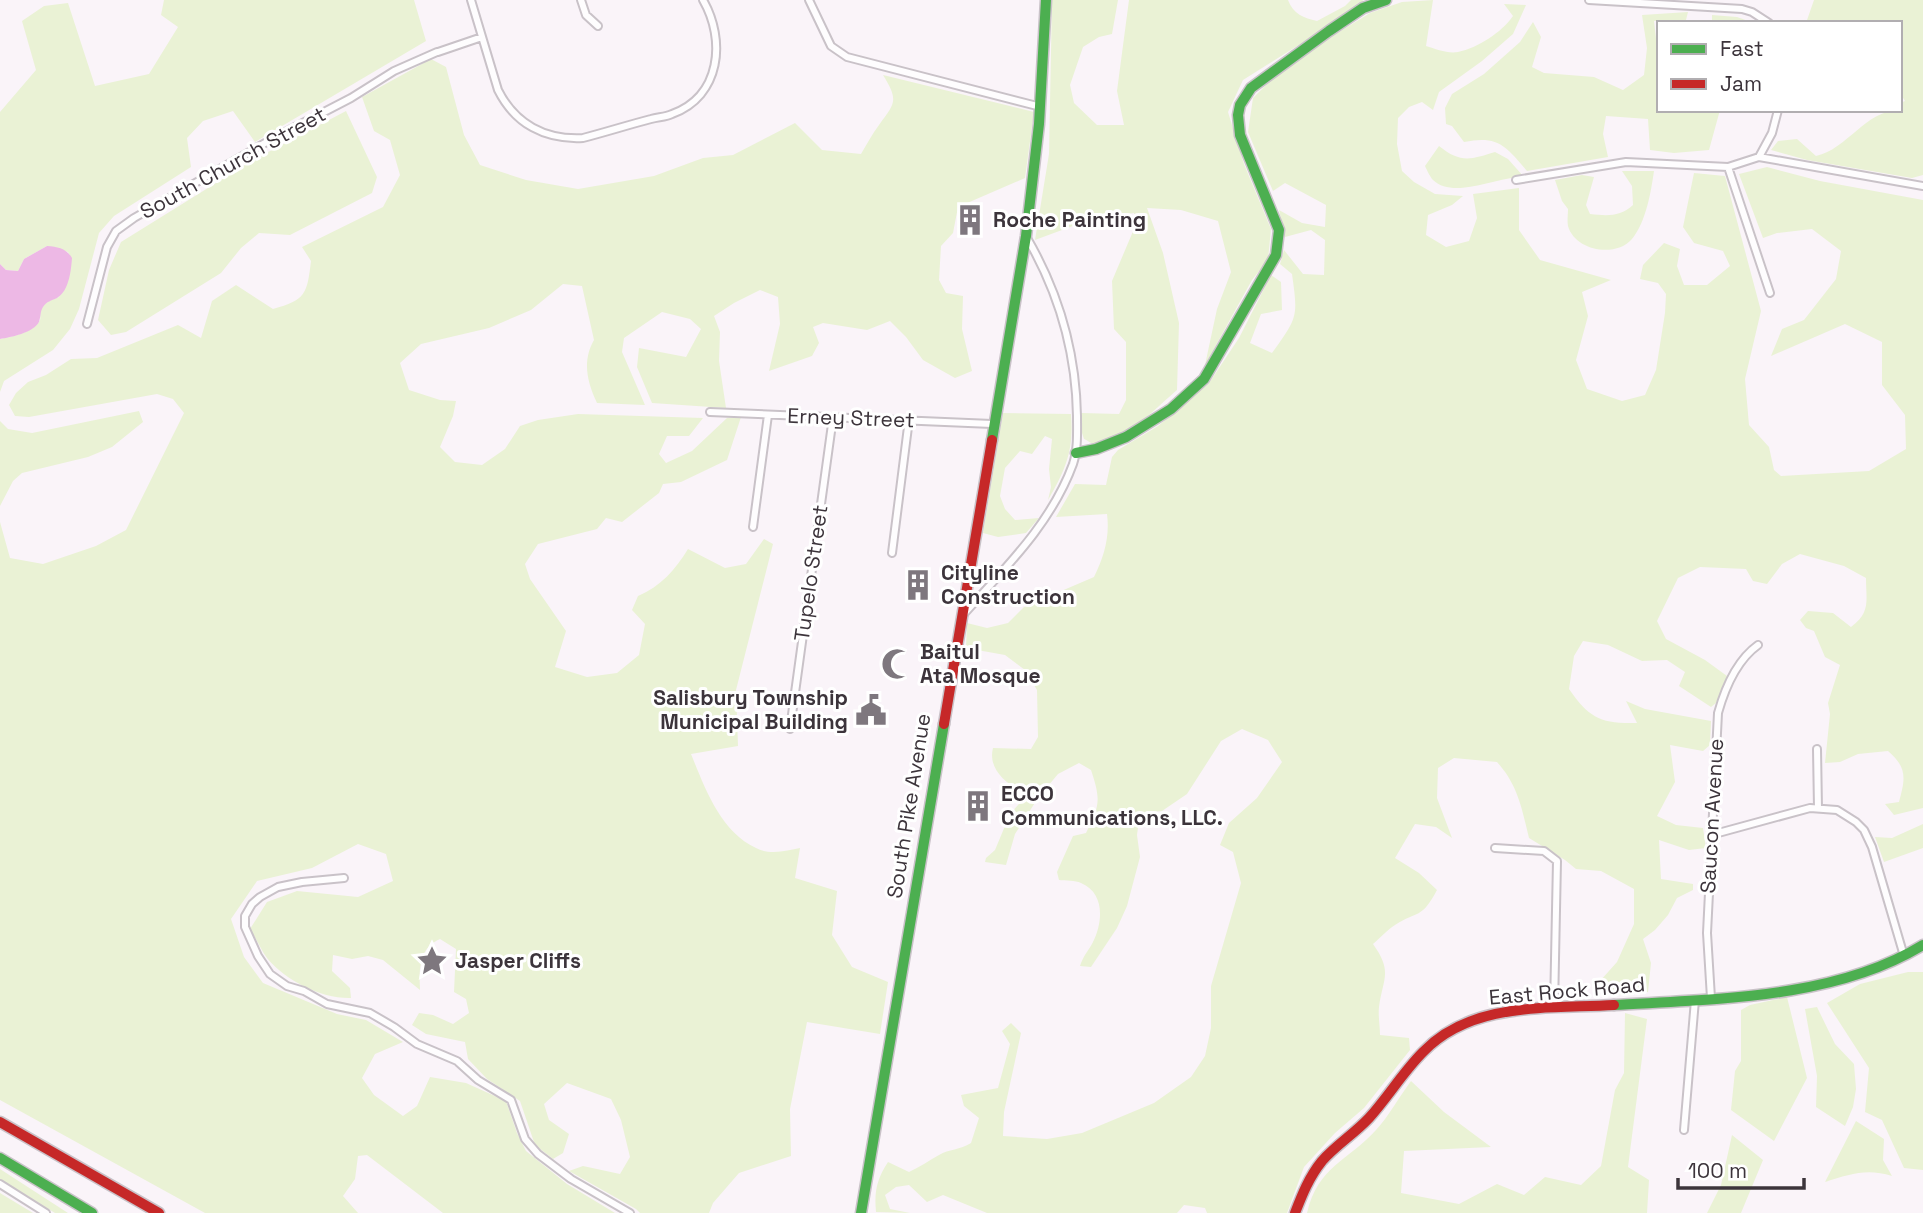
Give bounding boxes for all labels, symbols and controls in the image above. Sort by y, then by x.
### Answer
legend [1657,21,1902,112]
text: Fast [1720,35,1764,62]
text: Jam [1720,70,1762,97]
street label: South Church Street [135,100,330,225]
building icon: Roche Painting [953,203,987,237]
place label: Roche Painting [993,206,1146,233]
street label: Erney Street [787,402,915,433]
street label: Tupelo Street [788,503,833,643]
place label: Cityline Construction [941,559,1075,610]
building icon: Cityline Construction [901,568,935,602]
place label: Baitul Ata Mosque [920,638,1041,689]
mosque icon: Baitul Ata Mosque [880,647,914,681]
place label: Salisbury Township Municipal Building [653,684,848,735]
public building icon: Salisbury Township Municipal Building [854,693,888,727]
street label: South Pike Avenue [881,712,936,900]
street label: Saucon Avenue [1694,738,1729,894]
place label: ECCO Communications, LLC. [1001,780,1223,831]
building icon: ECCO Communications, LLC. [961,789,995,823]
place icon: Jasper Cliffs [415,944,449,978]
place label: Jasper Cliffs [455,947,581,974]
street label: East Rock Road [1488,970,1646,1011]
scale bar [1678,1146,1804,1190]
text: 100 m [1688,1157,1747,1184]

